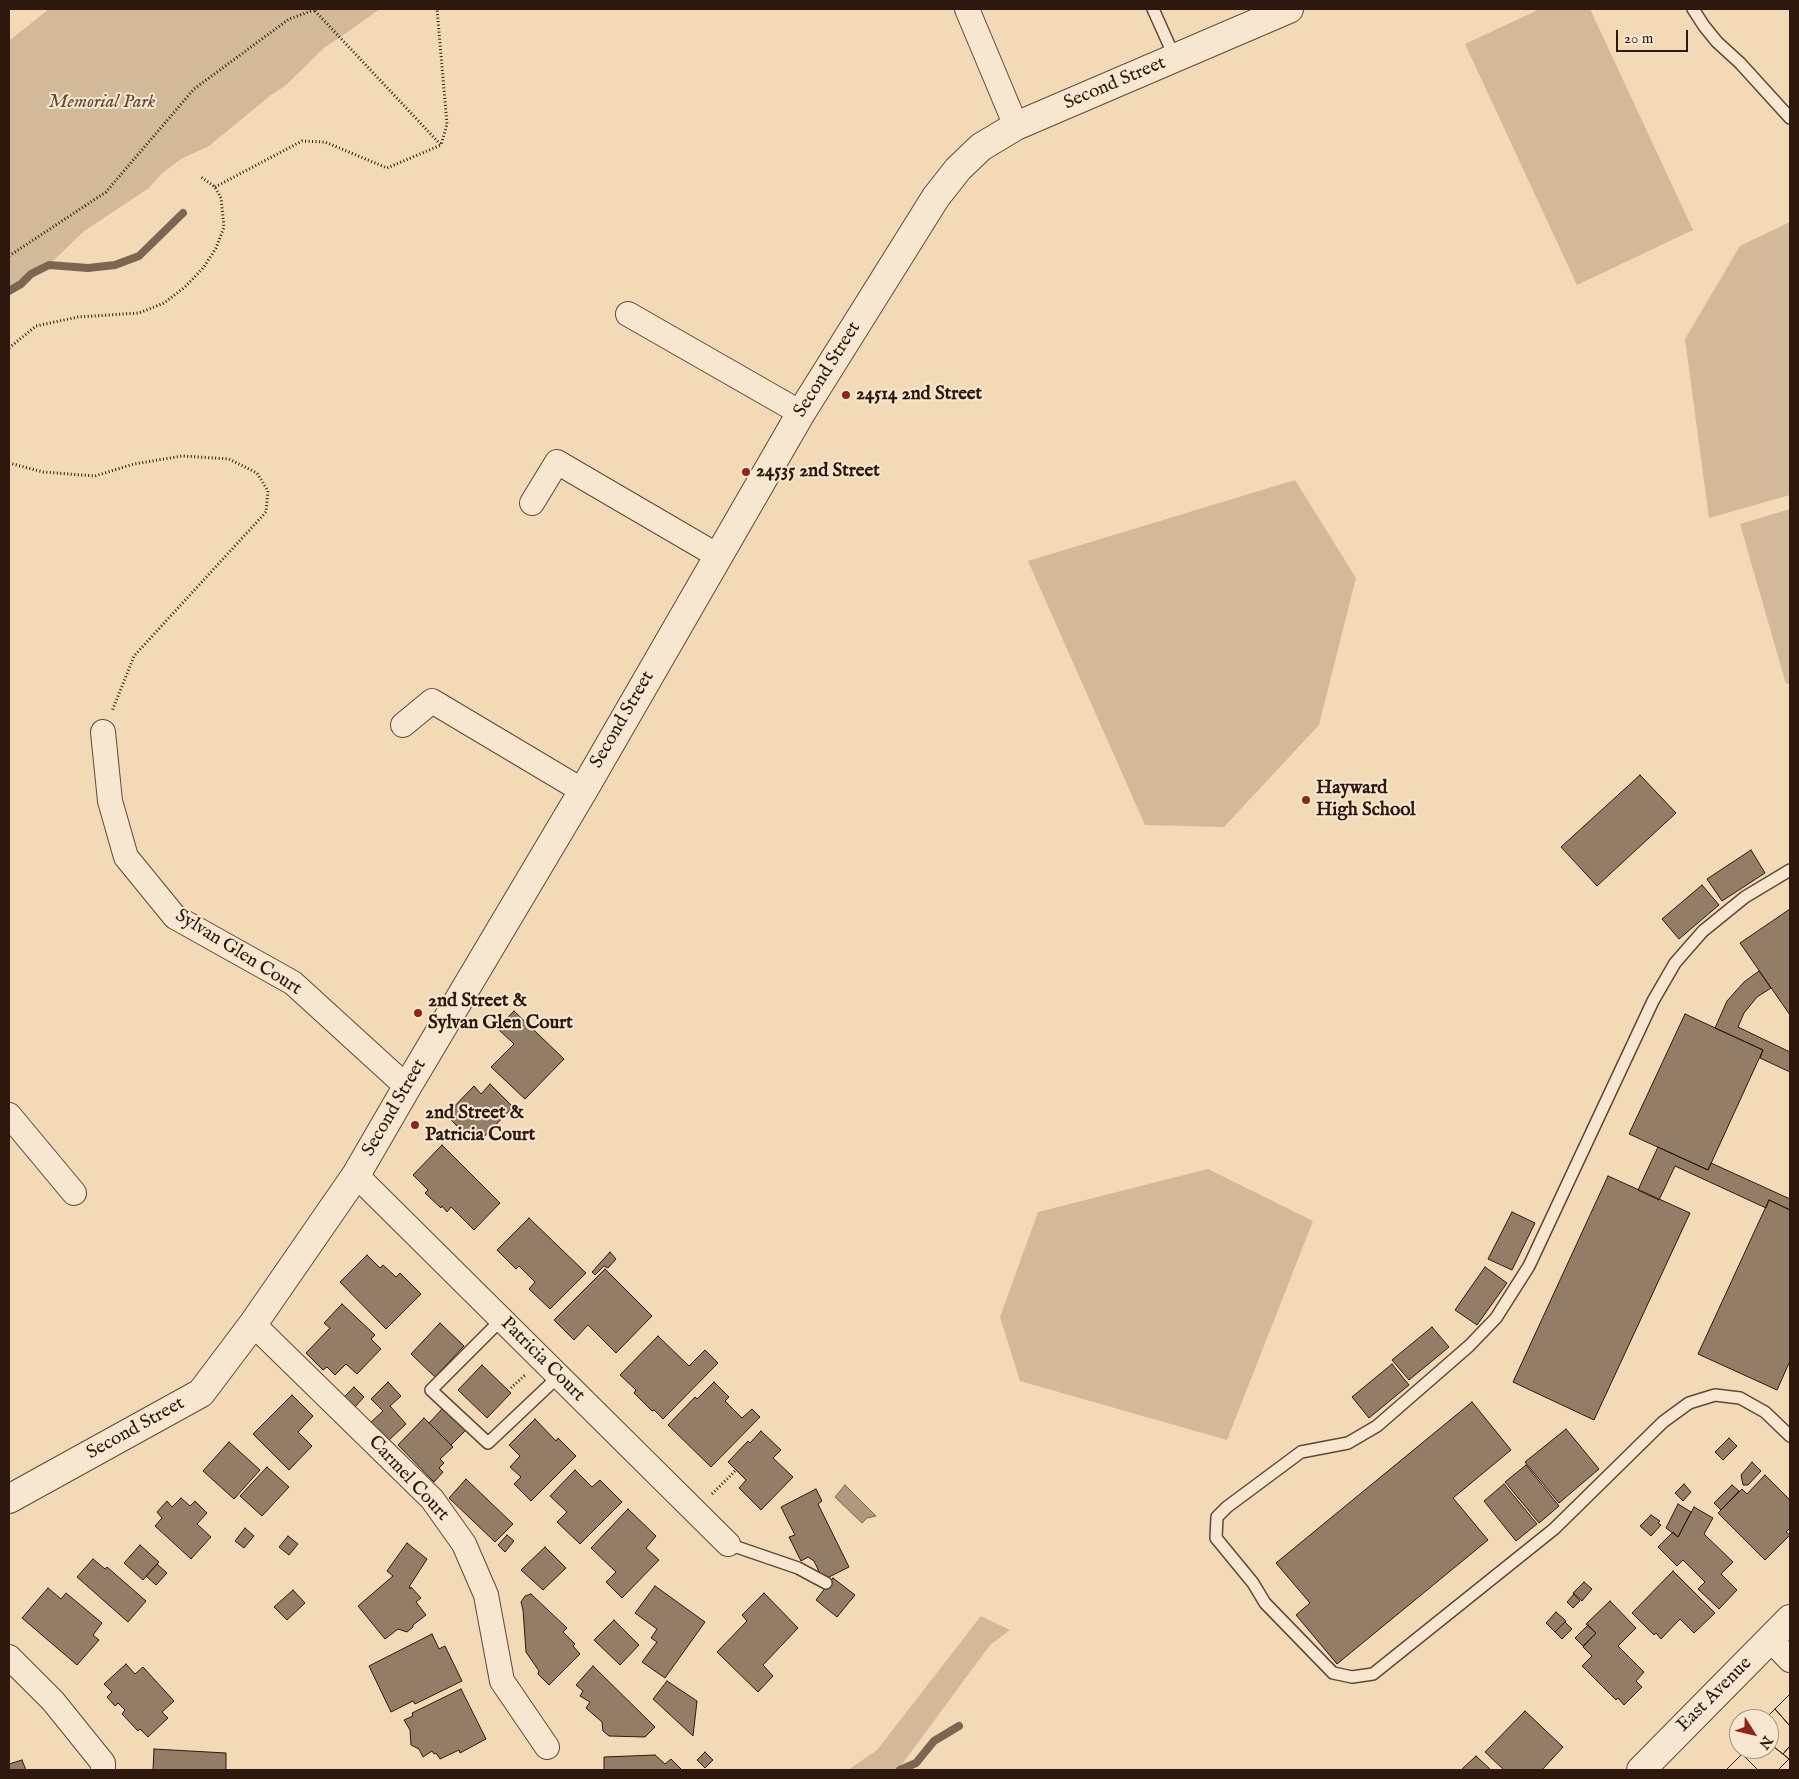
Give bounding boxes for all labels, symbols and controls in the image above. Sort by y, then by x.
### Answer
scale bar [1619,20,1692,52]
text: 20 m [1624,29,1653,48]
street label: Second Street [1061,52,1169,116]
park label: Memorial Park [49,92,155,114]
street label: Second Street [790,318,866,422]
place label: 24514 2nd Street [856,384,982,406]
marker: 24514 2nd Street [840,389,852,401]
place label: 24535 2nd Street [756,461,880,483]
marker: 24535 2nd Street [740,466,752,478]
street label: Second Street [586,667,660,773]
place label: Hayward High School [1316,778,1416,822]
marker: Hayward High School [1300,794,1312,806]
street label: Sylvan Glen Court [171,905,305,1001]
place label: 2nd Street & Sylvan Glen Court [428,991,573,1035]
marker: 2nd Street & Sylvan Glen Court [412,1007,424,1019]
street label: Second Street [358,1055,432,1161]
place label: 2nd Street & Patricia Court [425,1103,535,1147]
marker: 2nd Street & Patricia Court [409,1119,421,1131]
street label: Patricia Court [495,1313,589,1407]
street label: Second Street [83,1393,189,1465]
street label: Carmel Court [363,1432,453,1526]
street label: East Avenue [1673,1653,1757,1737]
north arrow [1729,1709,1779,1759]
text: N [1754,1732,1776,1752]

